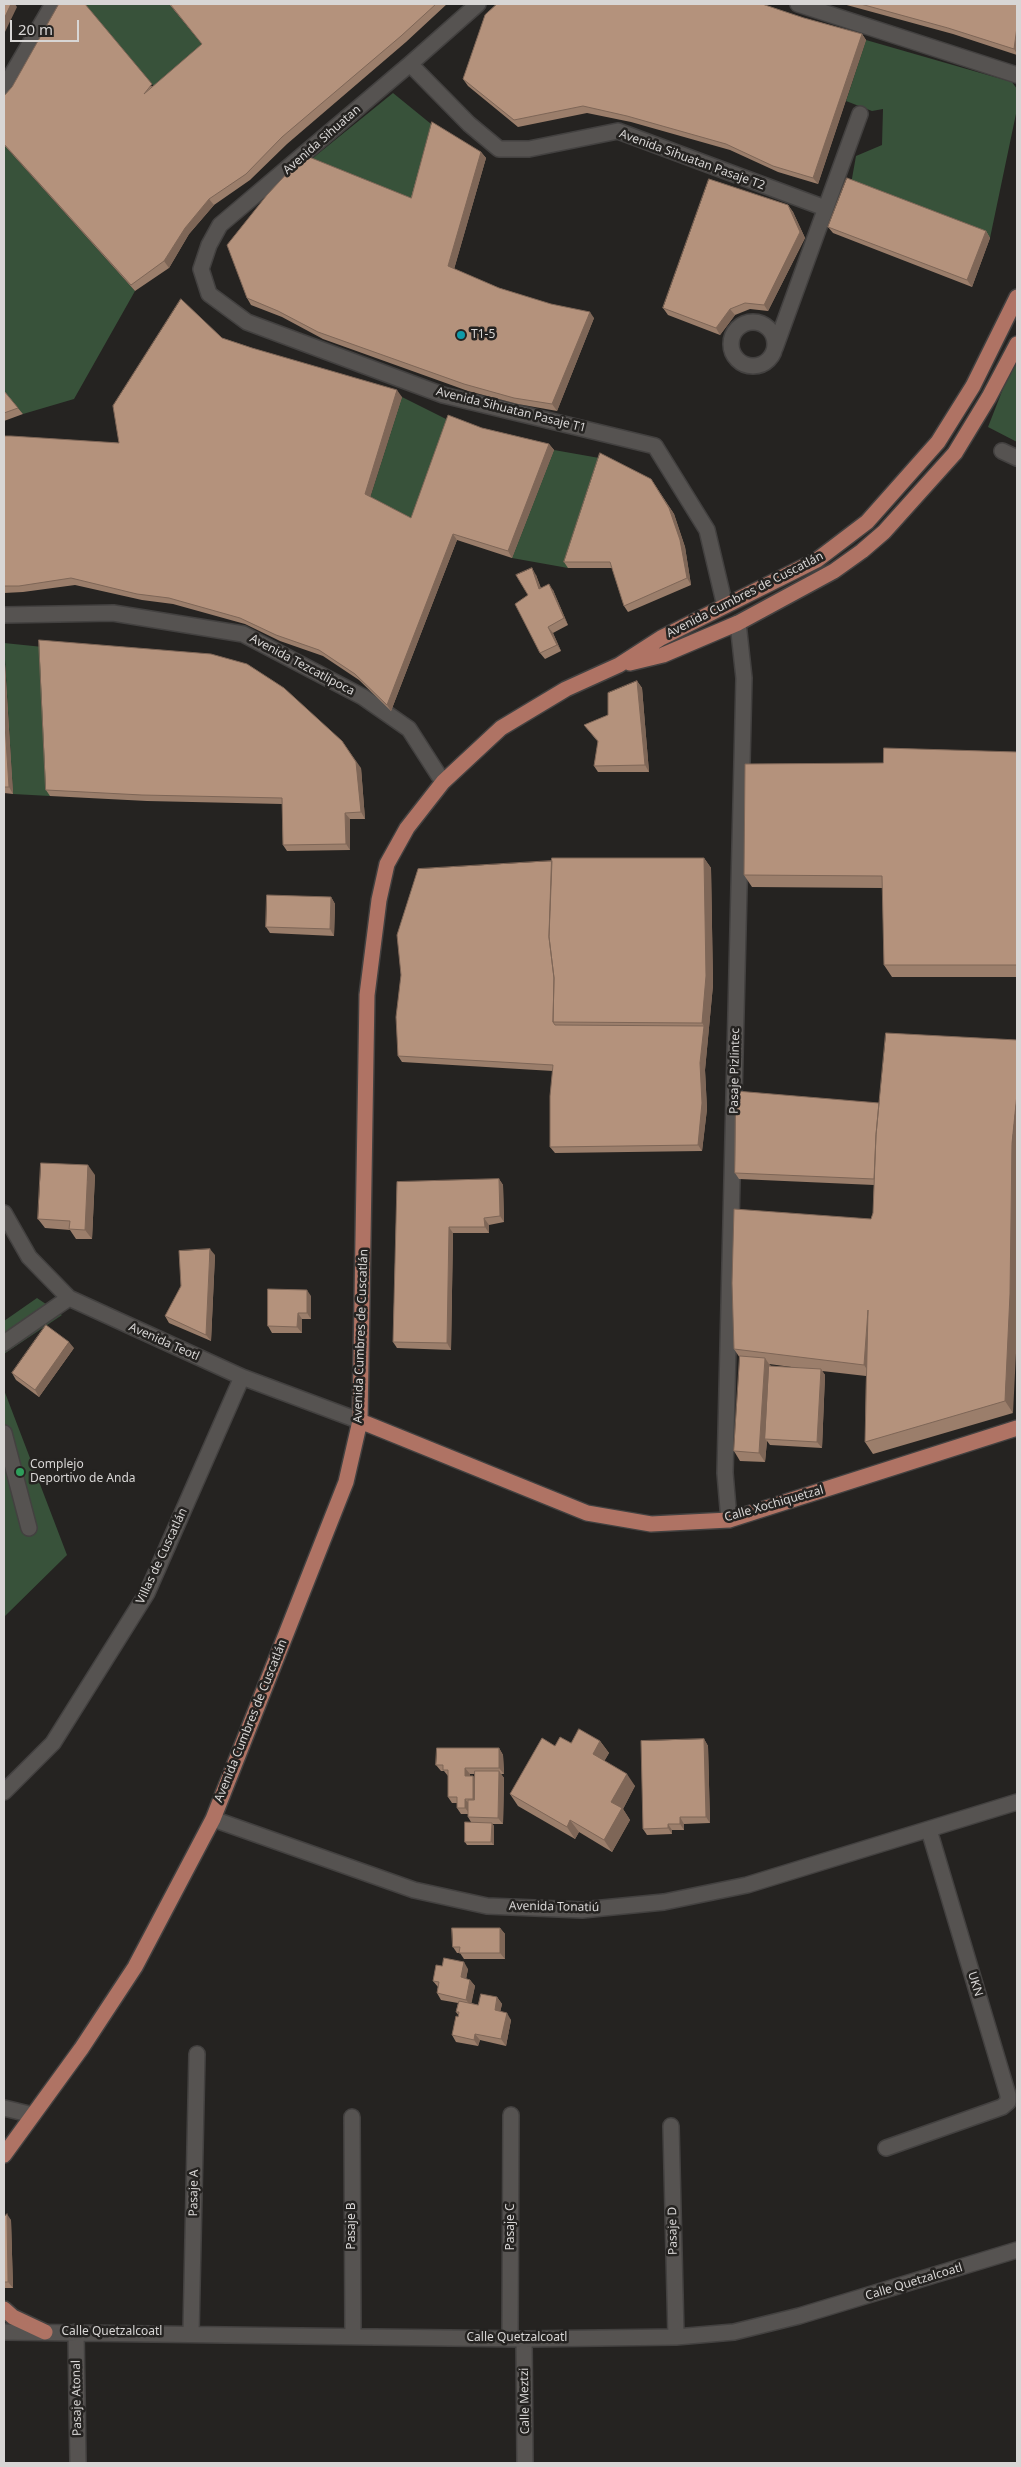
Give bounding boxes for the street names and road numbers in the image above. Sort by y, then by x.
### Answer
street label: Avenida Sihuatan [280,102,364,178]
street label: Avenida Sihuatan Pasaje T2 [617,127,767,193]
street label: Avenida Sihuatan Pasaje T1 [434,384,588,436]
street label: Avenida Cumbres de Cuscatlán [664,549,826,641]
street label: Avenida Tezcatlipoca [247,631,357,699]
street label: Pasaje Pizlintec [727,1028,743,1114]
street label: Avenida Cumbres de Cuscatlán [351,1249,371,1423]
street label: Avenida Teotl [127,1320,201,1364]
street label: Calle Xochiquetzal [723,1483,825,1525]
street label: Villas de Cuscatlán [133,1506,191,1606]
street label: Avenida Cumbres de Cuscatlán [212,1637,290,1805]
street label: Avenida Tonatiú [509,1899,599,1915]
street label: UKN [964,1970,986,1998]
street label: Pasaje A [186,2169,202,2217]
street label: Pasaje B [345,2202,359,2250]
street label: Pasaje C [504,2203,518,2251]
street label: Pasaje D [665,2207,681,2255]
street label: Calle Quetzalcoatl [864,2260,964,2304]
street label: Calle Quetzalcoatl [62,2325,162,2339]
street label: Calle Quetzalcoatl [467,2331,567,2345]
street label: Pasaje Atonal [69,2360,85,2436]
street label: Calle Meztzi [517,2368,533,2434]

